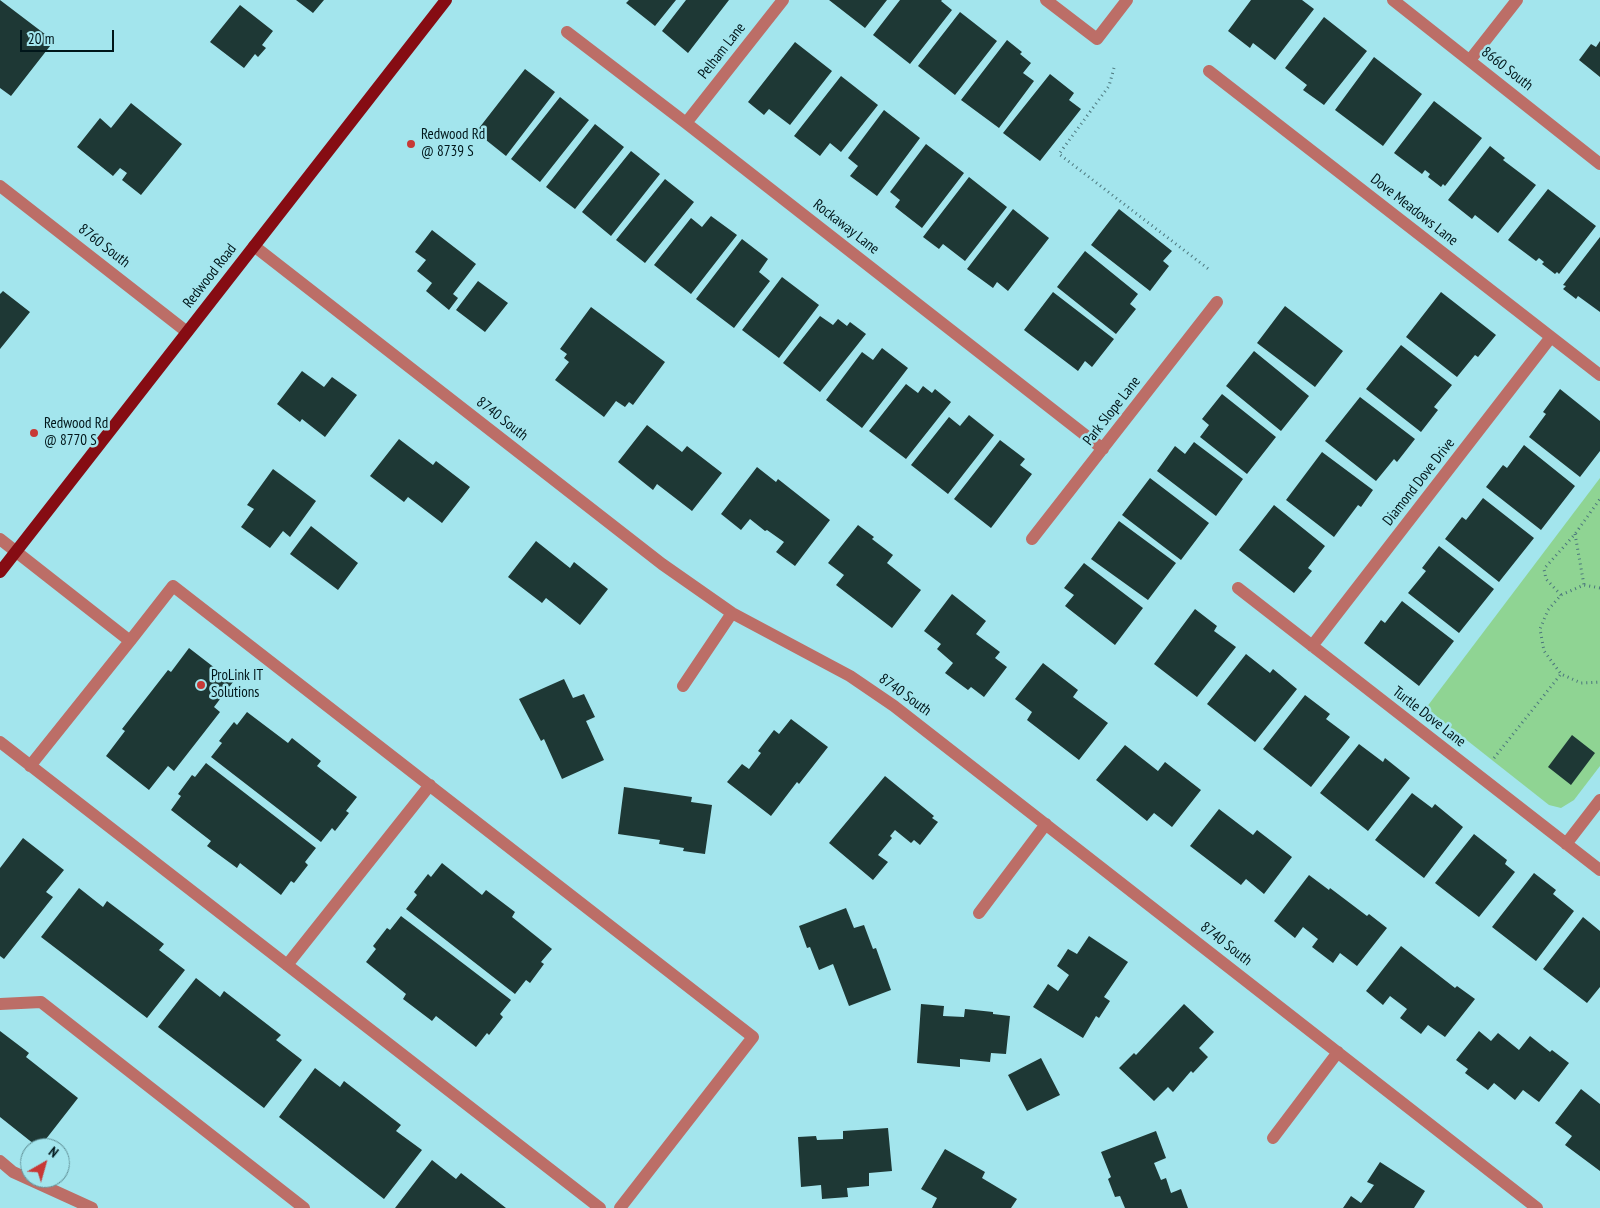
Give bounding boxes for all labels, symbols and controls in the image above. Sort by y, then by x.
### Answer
street label: Pelham Lane [694,19,750,83]
scale bar [22,20,116,52]
text: 20 m [28,29,54,48]
street label: 8660 South [1478,43,1536,95]
place label: Redwood Rd @ 8739 S [421,126,485,161]
marker: Redwood Rd @ 8739 S [405,138,417,150]
street label: Dove Meadows Lane [1367,170,1461,250]
street label: Rockaway Lane [809,196,883,258]
street label: 8760 South [75,220,133,272]
street label: Redwood Road [179,240,241,312]
street label: Park Slope Lane [1079,373,1145,449]
street label: 8740 South [473,393,531,445]
place label: Redwood Rd @ 8770 S [44,415,108,450]
marker: Redwood Rd @ 8770 S [28,427,40,439]
street label: Diamond Dove Drive [1379,435,1459,529]
place label: ProLink IT Solutions [211,667,263,702]
street label: 8740 South [875,670,935,720]
marker: ProLink IT Solutions [195,679,207,691]
street label: Turtle Dove Lane [1389,683,1469,751]
street label: 8740 South [1197,918,1255,970]
north arrow [20,1138,70,1188]
text: N [45,1143,62,1161]

